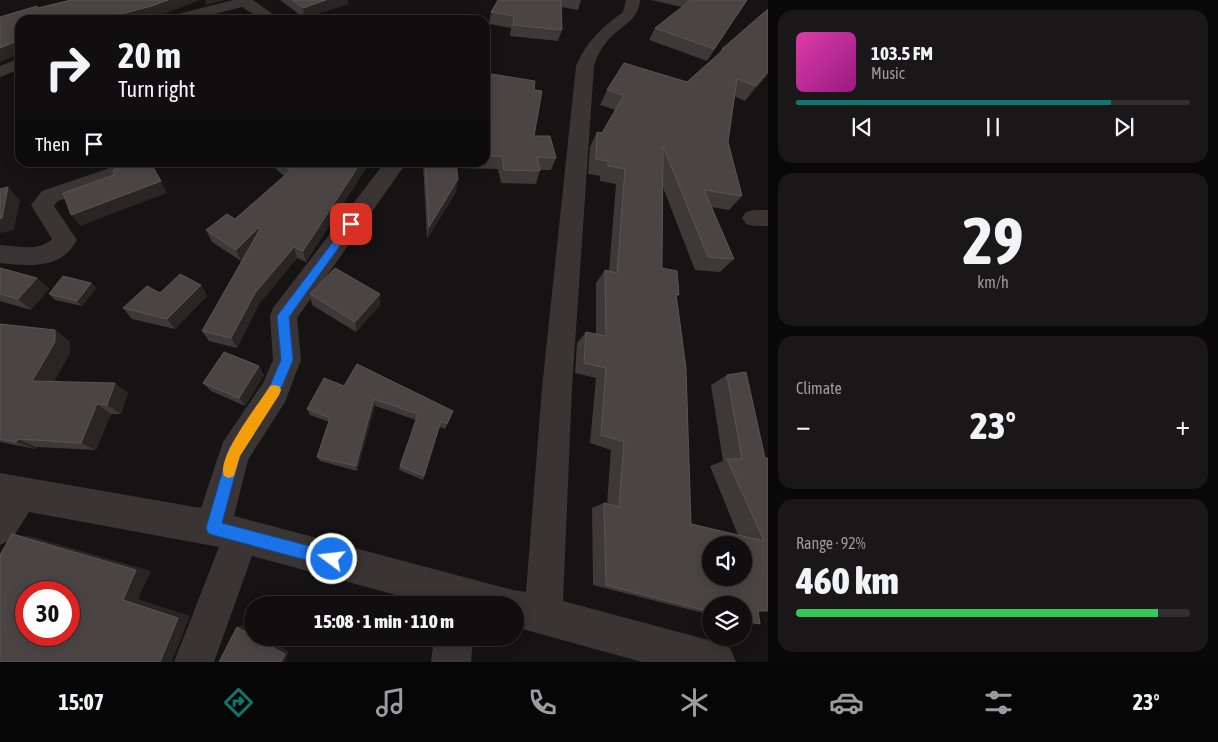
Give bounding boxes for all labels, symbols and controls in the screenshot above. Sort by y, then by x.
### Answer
icon: right [35,35,100,100]
text: 20 m [118,35,181,75]
text: 103.5 FM [871,42,933,64]
text: Music [871,64,905,82]
text: Turn right [118,76,195,102]
icon: previous [848,113,876,141]
icon: pause [979,113,1007,141]
icon: next [1110,113,1138,141]
icon: arrive [80,130,108,158]
text: Then [35,133,70,155]
pin [330,203,372,245]
text: 29 [962,203,1024,278]
icon: arrive [337,210,365,238]
text: km/h [977,273,1009,291]
text: Climate [796,379,842,397]
text: 23° [970,404,1016,447]
text: − [796,409,811,441]
text: + [1175,409,1190,441]
position arrow [305,532,357,584]
text: Range · 92% [796,534,866,552]
map controls [702,536,752,646]
button: sound [702,536,752,586]
text: 460 km [796,559,899,602]
speed limit sign: 30 [15,581,80,646]
button: layers [702,596,752,646]
text: 15:08 · 1 min · 110 m [314,610,454,632]
icon: directions [221,685,256,720]
icon: music [373,685,408,720]
icon: phone [525,685,560,720]
icon: climate [677,685,712,720]
icon: car [829,685,864,720]
icon: filters [981,685,1016,720]
text: 15:07 [58,689,104,715]
text: 23° [1133,689,1160,715]

